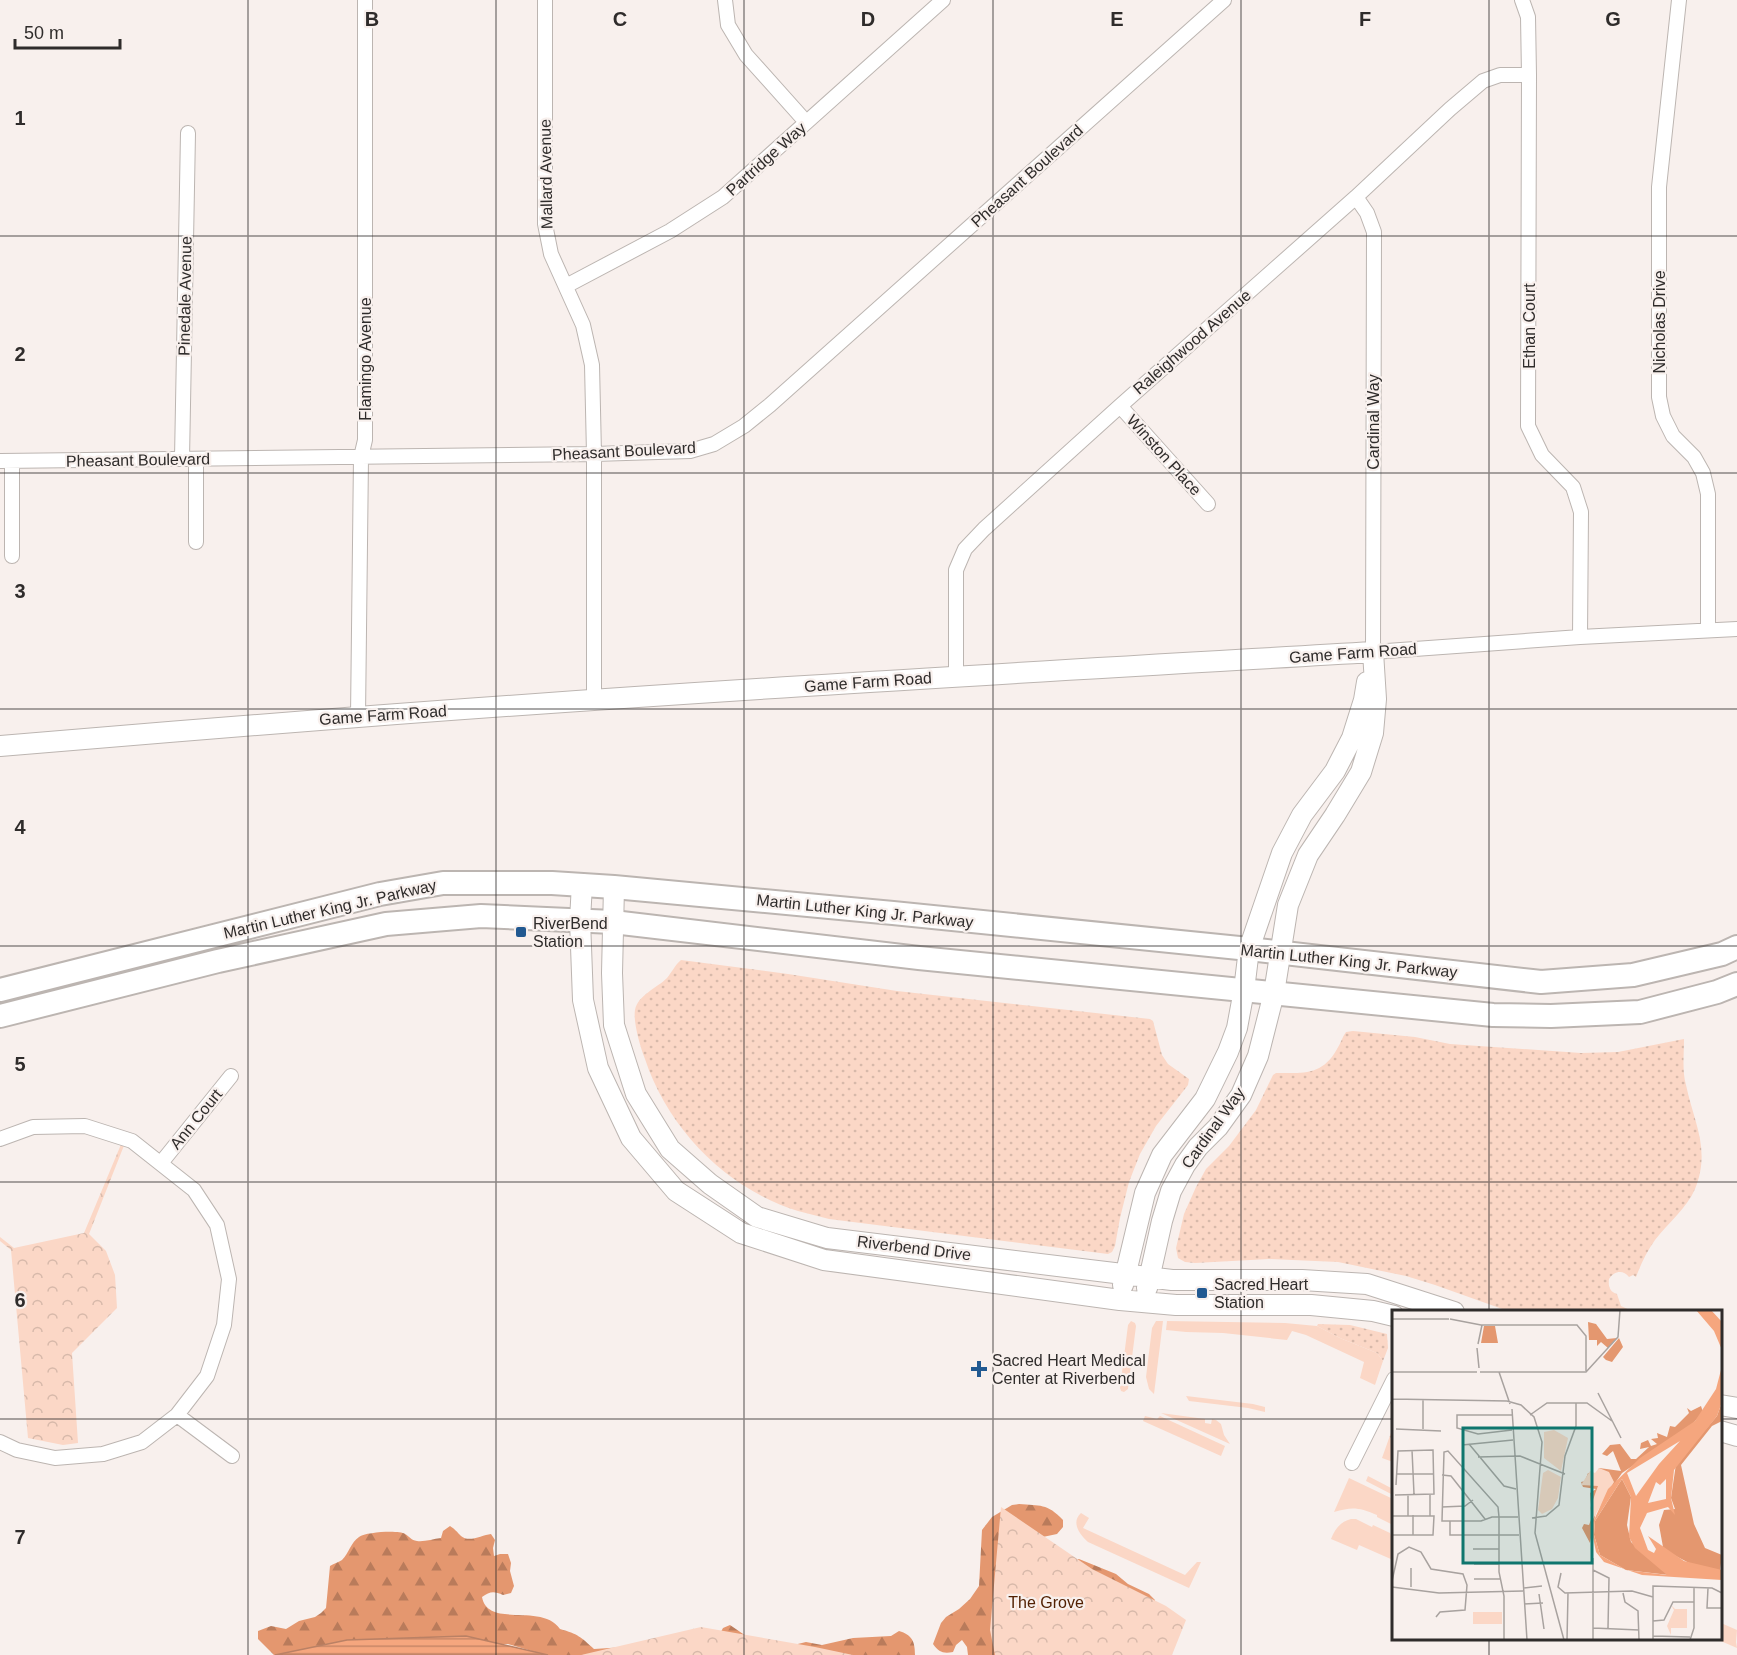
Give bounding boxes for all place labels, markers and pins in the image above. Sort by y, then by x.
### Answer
place label: RiverBend Station [533,915,608,950]
marker: RiverBend Station [514,925,528,939]
place label: Sacred Heart Station [1214,1276,1309,1311]
marker: Sacred Heart Station [1195,1286,1209,1300]
place label: Sacred Heart Medical Center at Riverbend [992,1352,1146,1387]
marker: Sacred Heart Medical Center at Riverbend [970,1360,988,1378]

